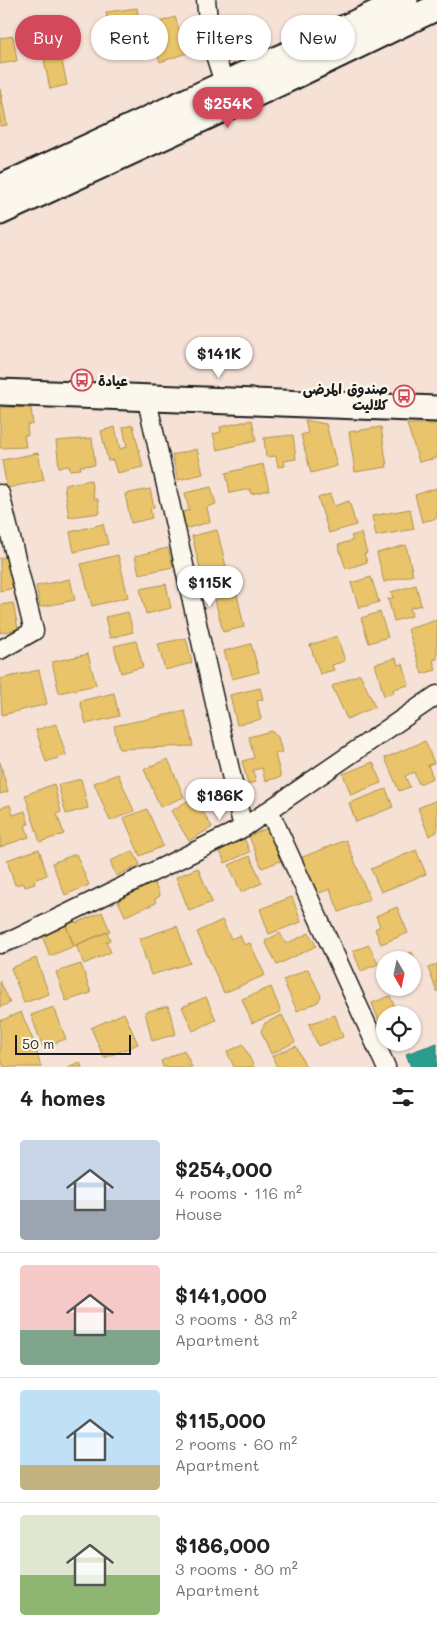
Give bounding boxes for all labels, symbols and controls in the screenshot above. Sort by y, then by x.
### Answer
chip: Buy [15,15,81,60]
chip: Rent [91,15,168,60]
chip: Filters [178,15,271,60]
chip: New [281,15,355,60]
pin: $254K [193,86,263,129]
text: $254K [204,92,252,113]
pin: $141K [184,336,254,379]
text: $141K [197,342,241,363]
bus stop icon: عيادة [70,368,94,392]
place label: عيادة [98,371,128,390]
place label: صندوق المرضى كلاليت [303,379,389,414]
bus stop icon: صندوق المرضى كلاليت [392,384,416,408]
pin: $115K [175,566,245,608]
text: $115K [188,571,232,592]
pin: $186K [185,778,255,821]
text: $186K [196,784,244,805]
north arrow [376,951,421,996]
map controls [376,951,421,1051]
button: locate [376,1006,421,1051]
scale bar [15,1032,131,1055]
text: 50 m [22,1034,54,1053]
icon: filters [389,1083,417,1111]
text: 4 homes [20,1084,106,1111]
text: $254,000 [175,1155,272,1182]
icon: home [60,1160,120,1220]
text: 4 rooms · 116 m² [175,1182,302,1203]
text: House [175,1203,222,1224]
text: $141,000 [175,1281,267,1308]
icon: home [60,1285,120,1345]
text: 3 rooms · 83 m² [175,1308,297,1329]
text: Apartment [175,1329,260,1350]
text: $115,000 [175,1406,266,1433]
icon: home [60,1410,120,1470]
text: 2 rooms · 60 m² [175,1433,297,1454]
text: Apartment [175,1454,260,1475]
text: $186,000 [175,1531,270,1558]
icon: home [60,1535,120,1595]
text: 3 rooms · 80 m² [175,1558,298,1579]
text: Apartment [175,1579,260,1600]

